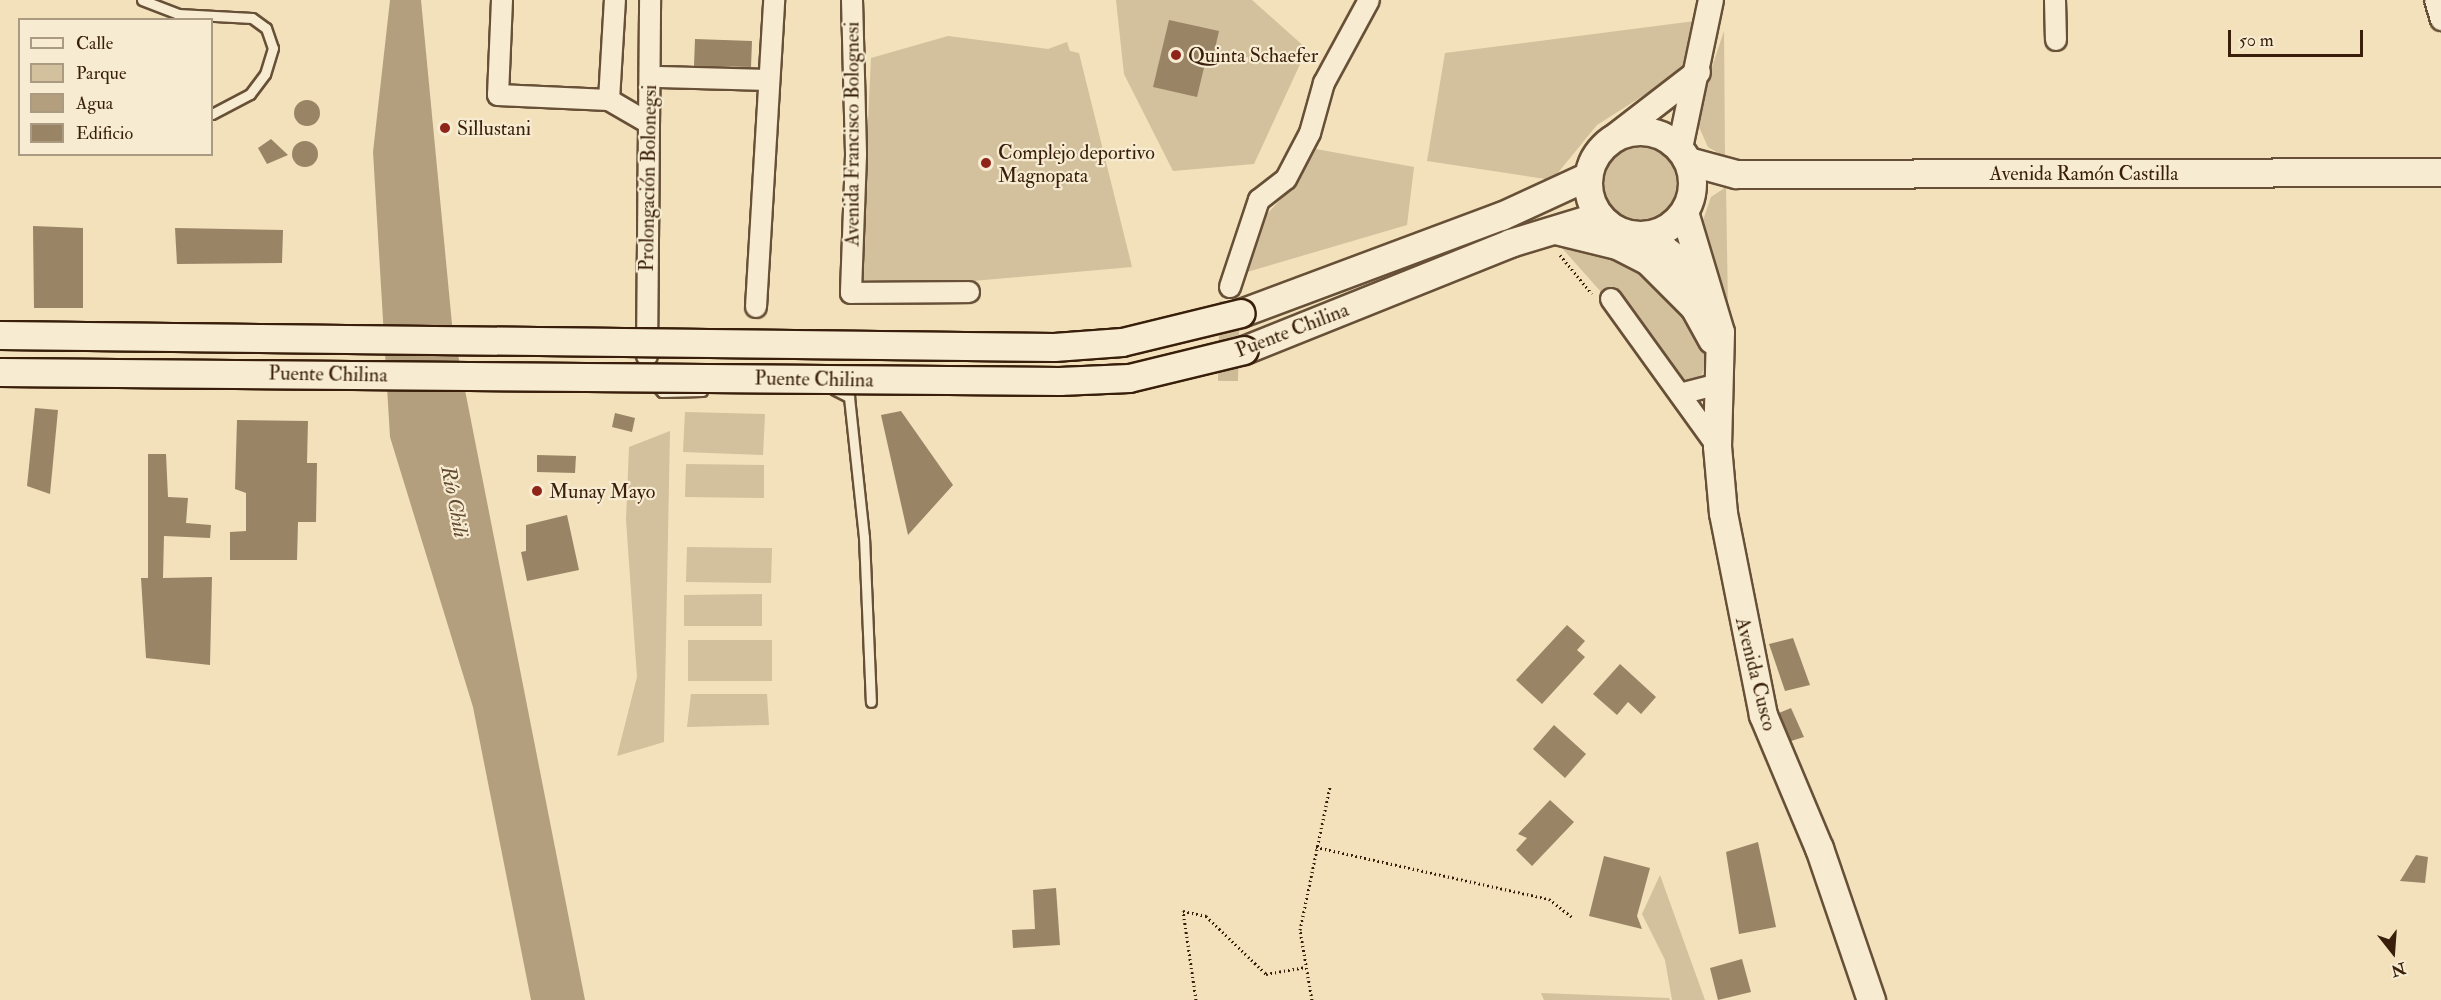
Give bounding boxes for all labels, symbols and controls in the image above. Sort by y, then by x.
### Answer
legend [18,18,213,156]
scale bar [2231,18,2366,56]
street label: Avenida Francisco Bolognesi [840,22,864,246]
text: 50 m [2239,29,2274,52]
text: Calle [76,32,113,55]
place label: Quinta Schaefer [1188,43,1318,67]
marker: Quinta Schaefer [1169,48,1183,62]
text: Parque [76,62,126,85]
street label: Prolongación Bolonegsi [634,84,662,272]
text: Agua [76,92,113,115]
place label: Sillustani [457,116,531,140]
marker: Sillustani [438,121,452,135]
text: Edificio [76,122,133,145]
place label: Complejo deportivo Magnopata [998,140,1155,187]
marker: Complejo deportivo Magnopata [979,156,993,170]
street label: Avenida Ramón Castilla [1990,161,2178,185]
street label: Puente Chilina [1232,297,1352,363]
street label: Puente Chilina [268,361,388,387]
street label: Puente Chilina [754,366,874,392]
water label: Río Chili [435,464,473,540]
place label: Munay Mayo [549,479,655,503]
marker: Munay Mayo [530,484,544,498]
street label: Avenida Cusco [1730,615,1782,733]
north arrow [2363,922,2423,982]
text: N [2388,958,2408,981]

